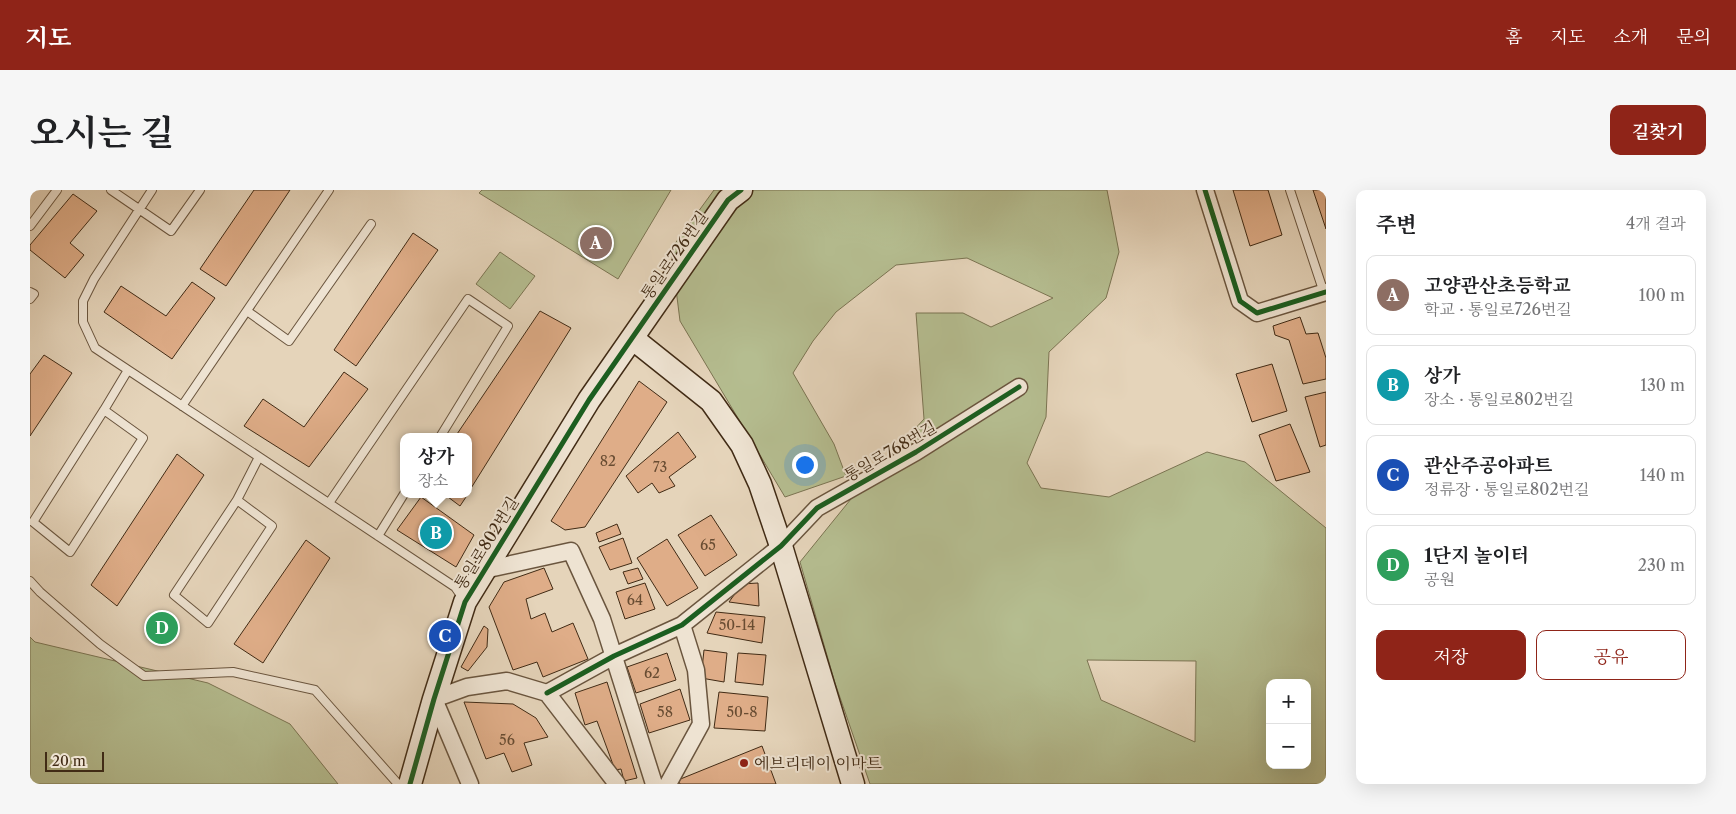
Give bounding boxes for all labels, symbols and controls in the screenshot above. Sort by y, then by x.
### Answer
text: 지도 [25,23,71,52]
text: 홈 [1505,26,1523,48]
text: 지도 [1551,26,1585,48]
text: 소개 [1613,26,1648,48]
text: 문의 [1676,26,1711,48]
button: 길찾기 [1610,105,1706,155]
text: 오시는 길 [30,111,174,154]
street label: 통일로726번길 [636,207,712,303]
text: 주변 [1376,212,1417,237]
text: 4개 결과 [1626,213,1686,233]
pin: A [580,224,612,262]
text: 고양관산초등학교 [1424,274,1571,297]
text: A [1387,285,1399,305]
text: 100 m [1639,285,1685,305]
text: 학교 · 통일로726번길 [1424,299,1572,319]
text: 상가 [1424,364,1461,387]
text: B [1387,375,1399,395]
text: 130 m [1640,375,1685,395]
text: 장소 · 통일로802번길 [1424,389,1574,409]
street label: 통일로768번길 [840,416,940,486]
popup [400,433,472,498]
text: 상가 [418,445,454,468]
house number: 82 [600,452,616,470]
your location [792,452,818,478]
text: 관산주공아파트 [1424,454,1552,477]
house number: 73 [653,458,667,476]
text: C [1387,465,1399,485]
text: 140 m [1640,465,1685,485]
text: 장소 [418,470,449,490]
text: 정류장 · 통일로802번길 [1424,479,1590,499]
street label: 통일로802번길 [449,493,523,593]
pin: B [420,514,452,552]
house number: 65 [700,536,716,554]
text: 1단지 놀이터 [1424,544,1529,567]
text: D [1386,555,1400,575]
text: 230 m [1638,555,1685,575]
text: 공원 [1424,569,1455,589]
house number: 64 [627,591,643,609]
pin: D [146,609,178,647]
house number: 50-14 [719,616,755,634]
pin: C [429,617,461,655]
button: 저장 [1376,630,1526,680]
button: 공유 [1536,630,1686,680]
house number: 62 [644,664,660,682]
map controls [1266,679,1311,769]
button: + [1266,679,1311,724]
house number: 58 [657,703,673,721]
house number: 50-8 [726,703,758,721]
button: − [1266,724,1311,769]
house number: 56 [499,731,515,749]
scale bar [45,749,104,772]
text: 20 m [52,752,86,770]
place label: 에브리데이 이마트 [754,753,882,773]
marker: 에브리데이 이마트 [738,757,750,769]

